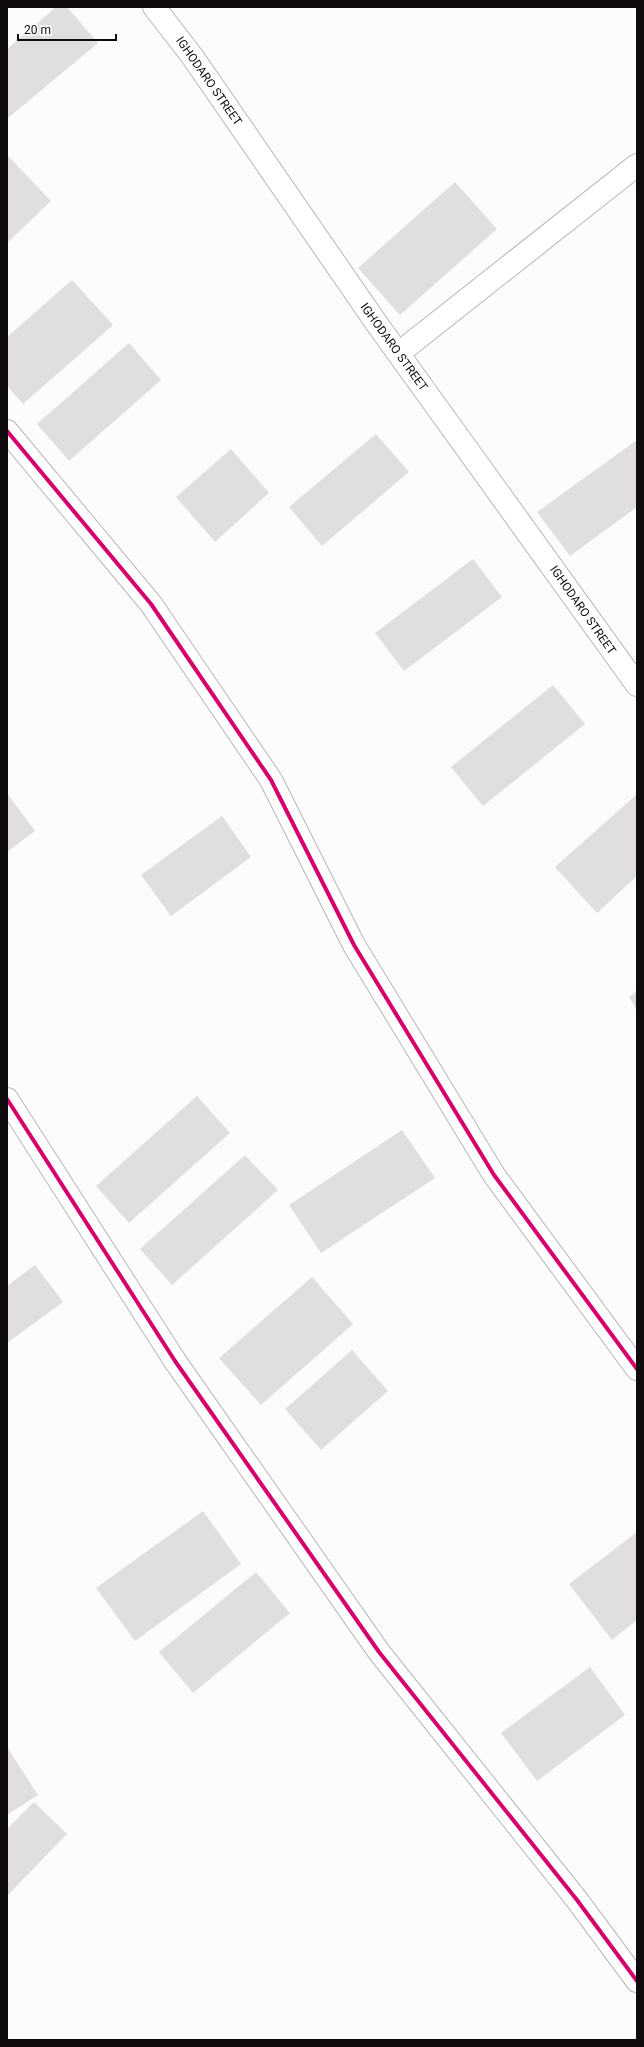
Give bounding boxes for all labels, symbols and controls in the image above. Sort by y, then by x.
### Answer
scale bar [18,16,116,42]
text: 20 m [24,23,51,37]
street label: IGHODARO STREET [173,34,245,128]
street label: IGHODARO STREET [357,300,431,394]
street label: IGHODARO STREET [547,563,619,657]

